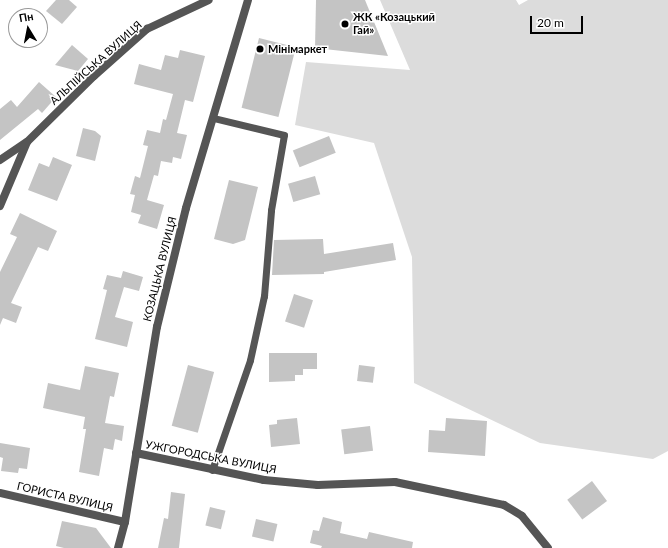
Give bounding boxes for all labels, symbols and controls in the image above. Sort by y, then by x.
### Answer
north arrow [8,8,48,48]
scale bar [532,8,585,34]
text: Пн [18,9,34,24]
place label: ЖК «Козацький Гай» [353,11,435,37]
text: 20 m [537,15,564,30]
street label: АЛЬПІЙСЬКА ВУЛИЦЯ [47,18,145,108]
marker: ЖК «Козацький Гай» [340,19,350,29]
place label: Мінімаркет [268,42,327,56]
marker: Мінімаркет [255,44,265,54]
street label: КОЗАЦЬКА ВУЛИЦЯ [141,215,179,323]
street label: УЖГОРОДСЬКА ВУЛИЦЯ [144,438,278,476]
street label: ГОРИСТА ВУЛИЦЯ [16,480,114,514]

